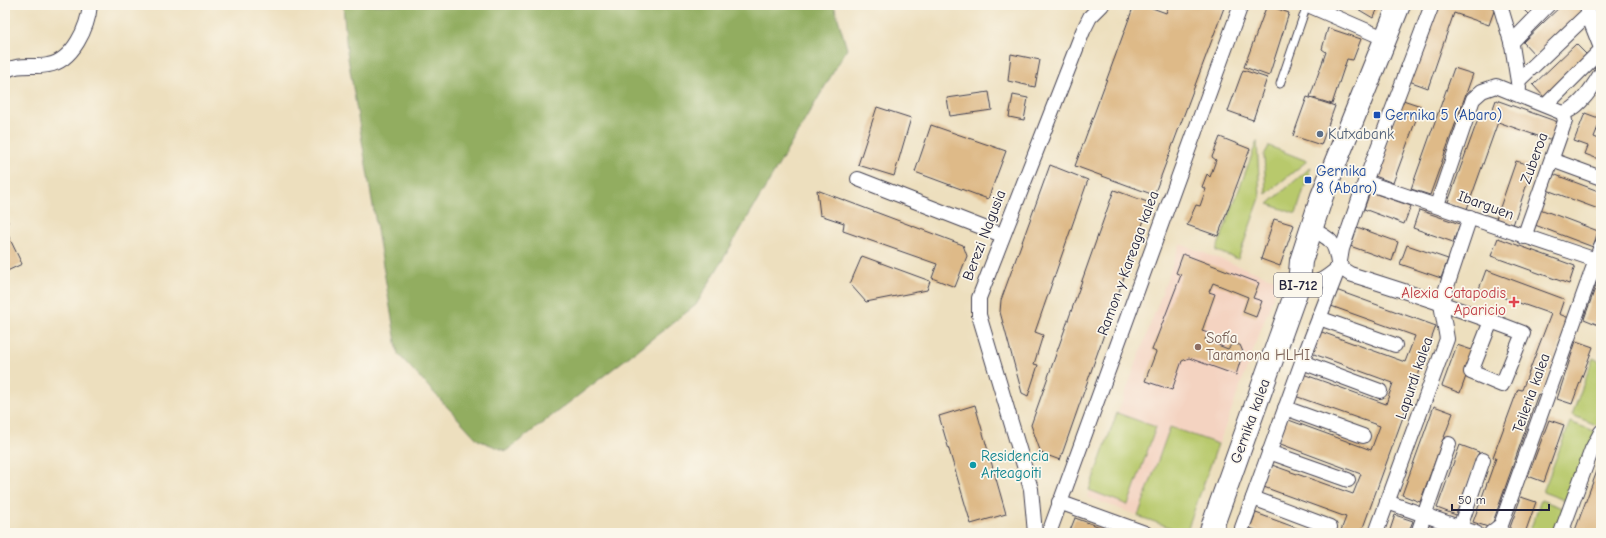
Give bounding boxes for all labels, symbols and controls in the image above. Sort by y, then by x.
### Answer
place label: Gernika 5 (Abaro) [1385,106,1502,124]
marker: Gernika 5 (Abaro) [1372,110,1382,120]
place label: Kutxabank [1328,125,1395,143]
marker: Kutxabank [1315,129,1325,139]
street label: Zuberoa [1516,130,1552,186]
place label: Gernika 8 (Abaro) [1316,162,1377,197]
marker: Gernika 8 (Abaro) [1303,175,1313,185]
street label: Berezi Nagusia [958,187,1010,283]
street label: Ibarguen [1455,187,1517,223]
street label: Ramon y Kareaga kalea [1093,188,1163,338]
road number: BI-712 [1274,273,1322,297]
place label: Alexia Catapodis Aparicio [1401,284,1506,319]
marker: Alexia Catapodis Aparicio [1509,297,1519,307]
place label: Sofía Taramona HLHI [1206,329,1310,364]
street label: Lapurdi kalea [1392,335,1436,421]
marker: Sofía Taramona HLHI [1193,342,1203,352]
street label: Teileria kalea [1508,351,1554,435]
street label: Gernika kalea [1226,376,1274,466]
place label: Residencia Arteagoiti [981,447,1049,482]
marker: Residencia Arteagoiti [968,460,978,470]
scale bar [1452,486,1549,512]
text: 50 m [1458,493,1486,507]

